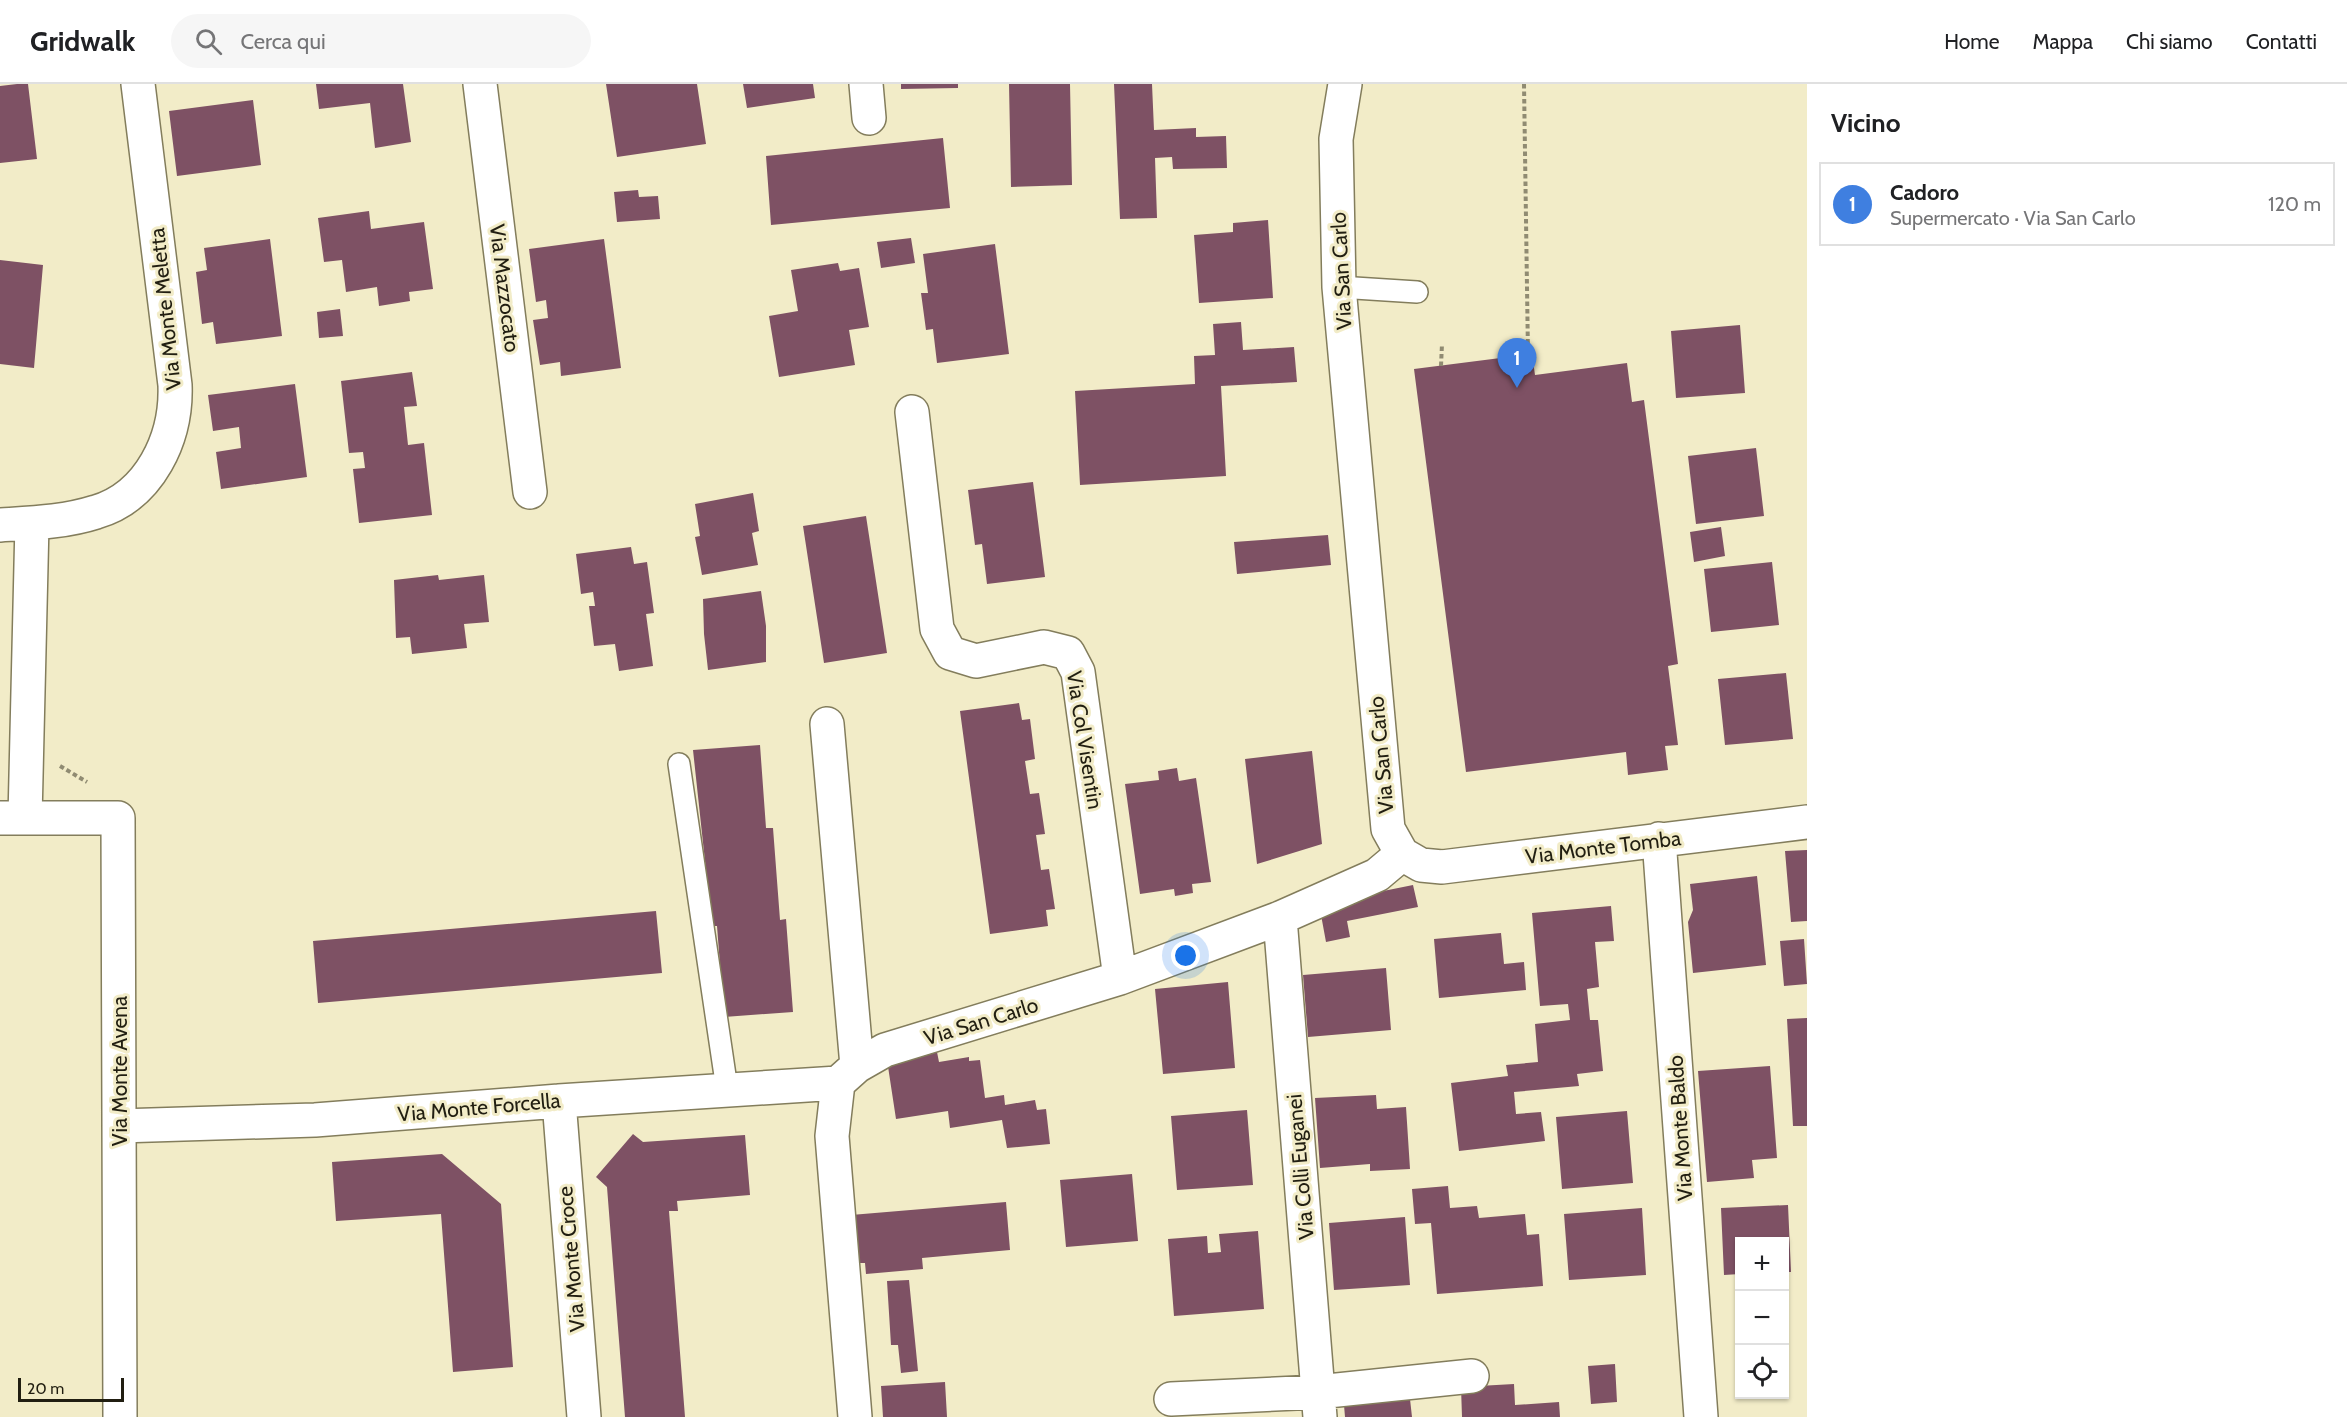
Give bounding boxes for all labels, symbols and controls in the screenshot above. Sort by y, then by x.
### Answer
search box [171,14,591,68]
text: Gridwalk [30,24,135,58]
icon: search [192,25,225,58]
text: Cerca qui [240,28,326,55]
text: Home [1944,29,1999,54]
text: Mappa [2032,29,2093,54]
text: Chi siamo [2126,29,2213,54]
text: Contatti [2246,29,2317,54]
text: Vicino [1831,107,1900,139]
text: Cadoro [1890,179,1959,206]
text: 1 [1849,192,1856,216]
text: 120 m [2268,192,2321,216]
text: Supermercato · Via San Carlo [1890,206,2136,230]
street label: Via San Carlo [1325,211,1357,331]
street label: Via Mazzocato [485,222,525,354]
street label: Via Monte Meletta [144,227,186,391]
pin: 1 [1498,338,1537,388]
street label: Via Col Visentin [1062,669,1108,811]
street label: Via San Carlo [1363,695,1399,815]
street label: Via Monte Tomba [1524,825,1682,869]
your location [1171,941,1200,970]
street label: Via San Carlo [921,992,1041,1050]
street label: Via Monte Avena [107,996,132,1146]
street label: Via Monte Baldo [1662,1054,1698,1202]
street label: Via Monte Forcella [396,1087,562,1127]
street label: Via Colli Euganei [1281,1093,1319,1241]
street label: Via Monte Croce [552,1185,590,1333]
map controls [1735,1237,1789,1399]
button: + [1735,1237,1789,1291]
button: − [1735,1291,1789,1345]
button: locate [1735,1345,1789,1399]
scale bar [18,1375,124,1402]
text: 20 m [27,1379,64,1398]

